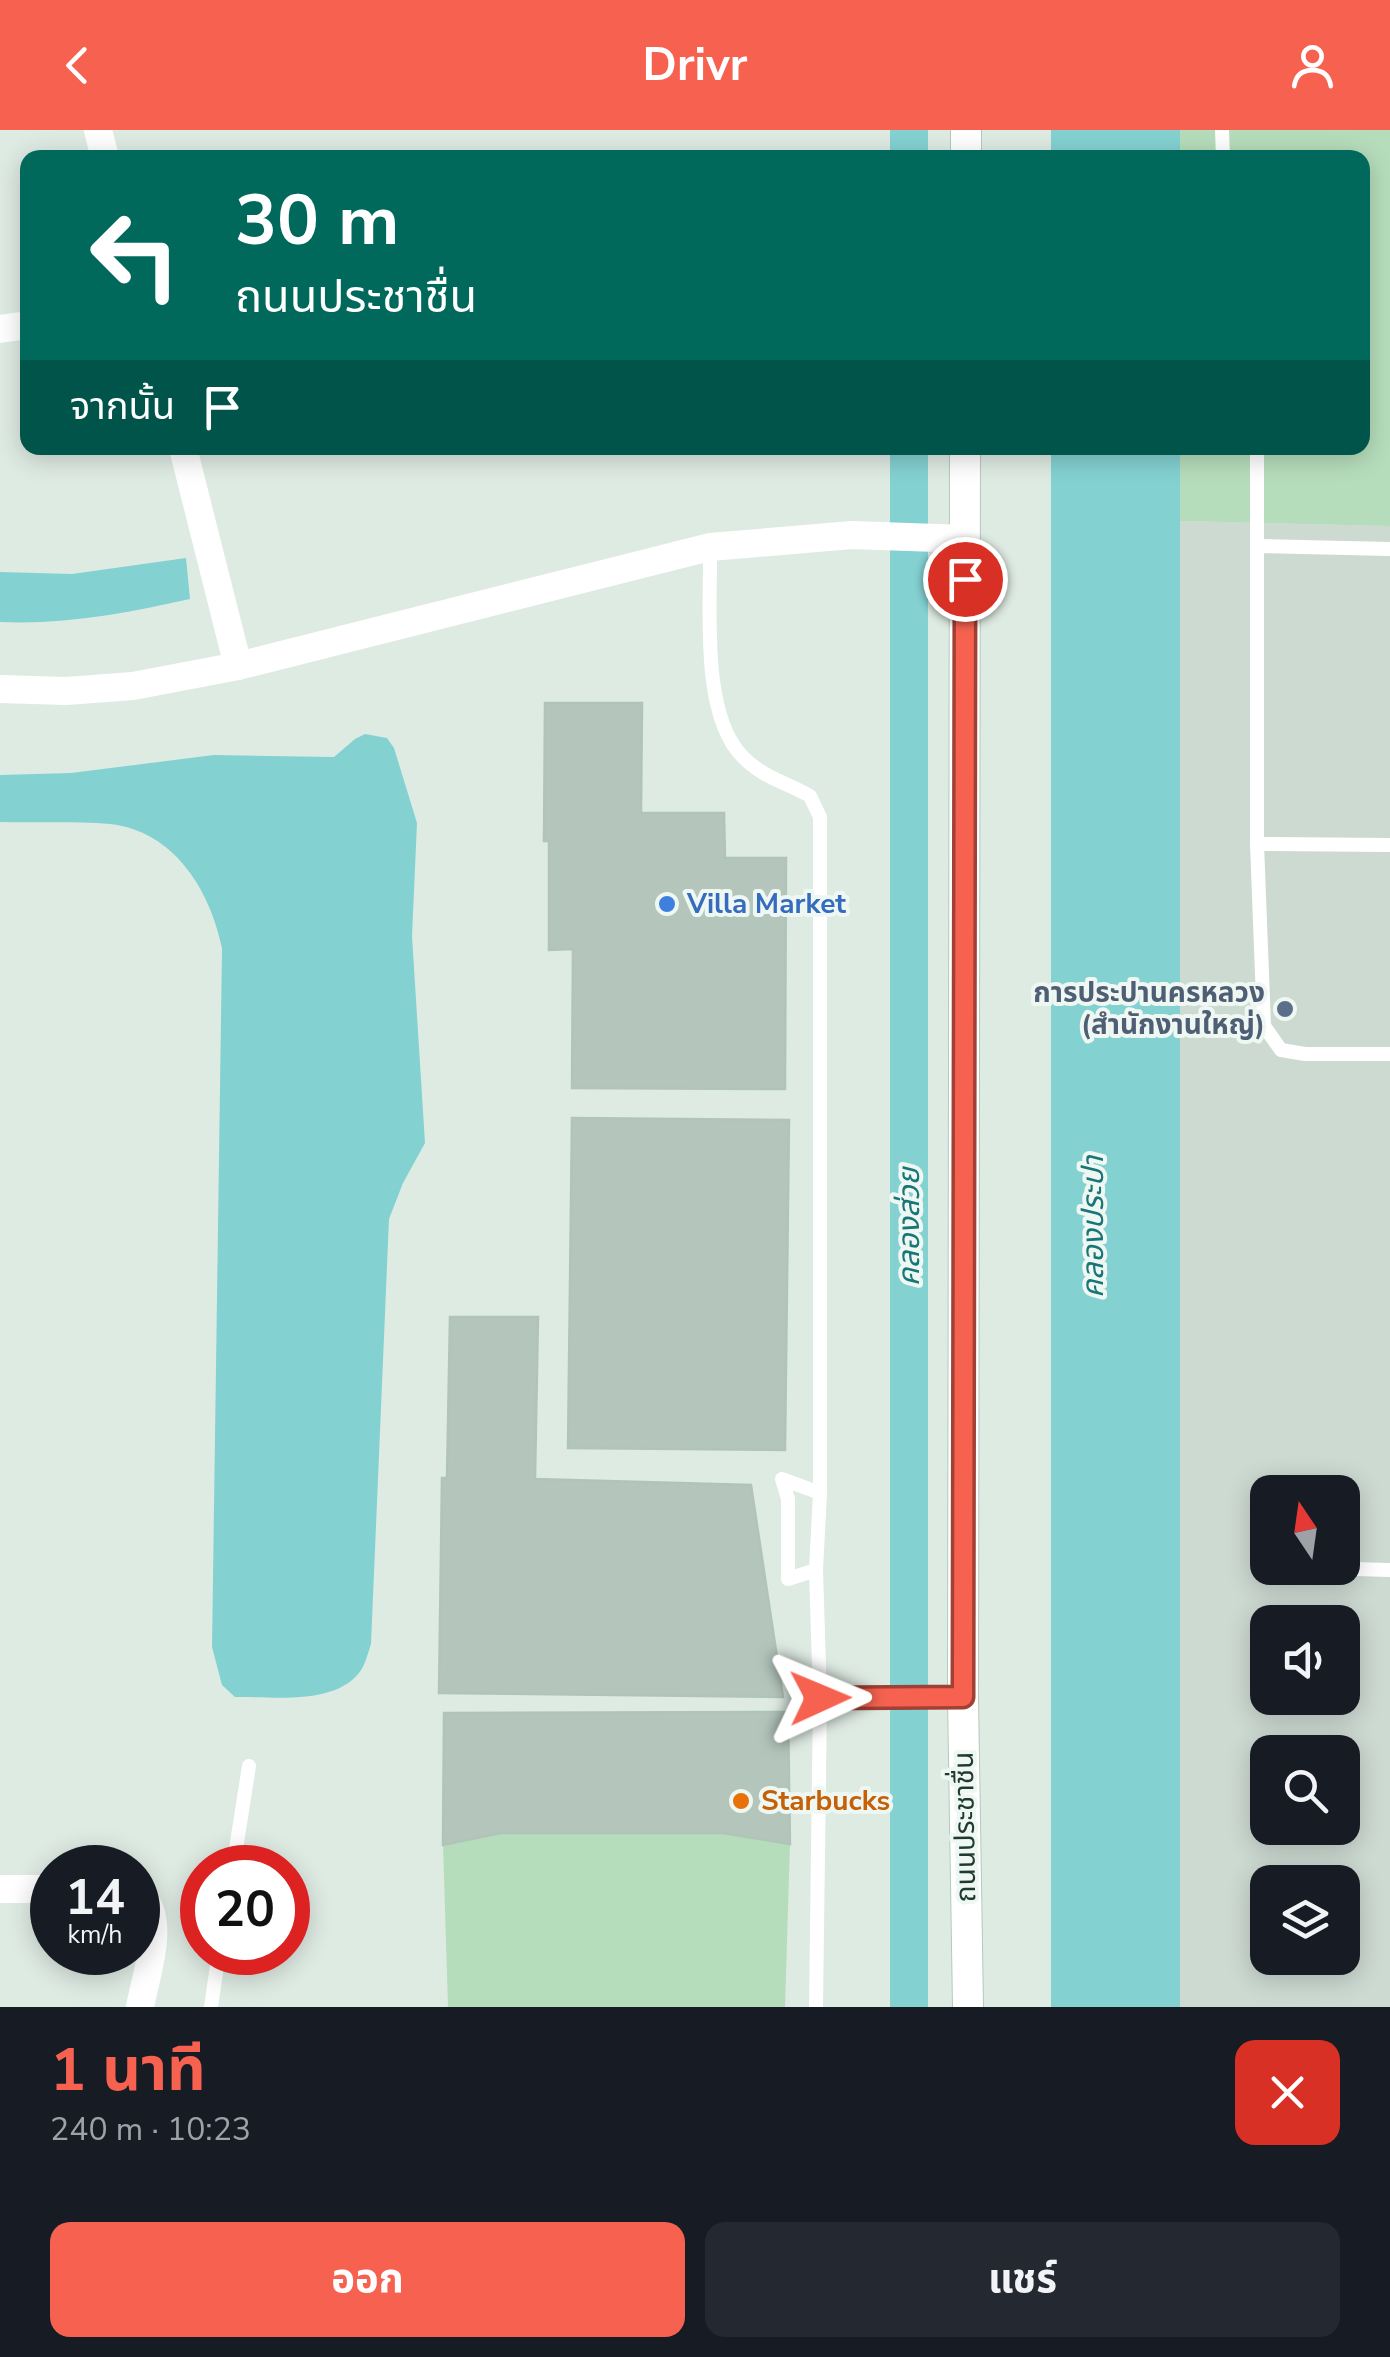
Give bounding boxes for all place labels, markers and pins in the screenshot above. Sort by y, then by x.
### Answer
pin [923,537,1008,622]
place label: Villa Market [686,885,846,923]
marker: Villa Market [656,893,678,915]
place label: การประปานครหลวง (สำนักงานใหญ่) [1033,974,1265,1044]
marker: การประปานครหลวง (สำนักงานใหญ่) [1274,998,1296,1020]
place label: Starbucks [761,1782,890,1820]
marker: Starbucks [730,1790,752,1812]

